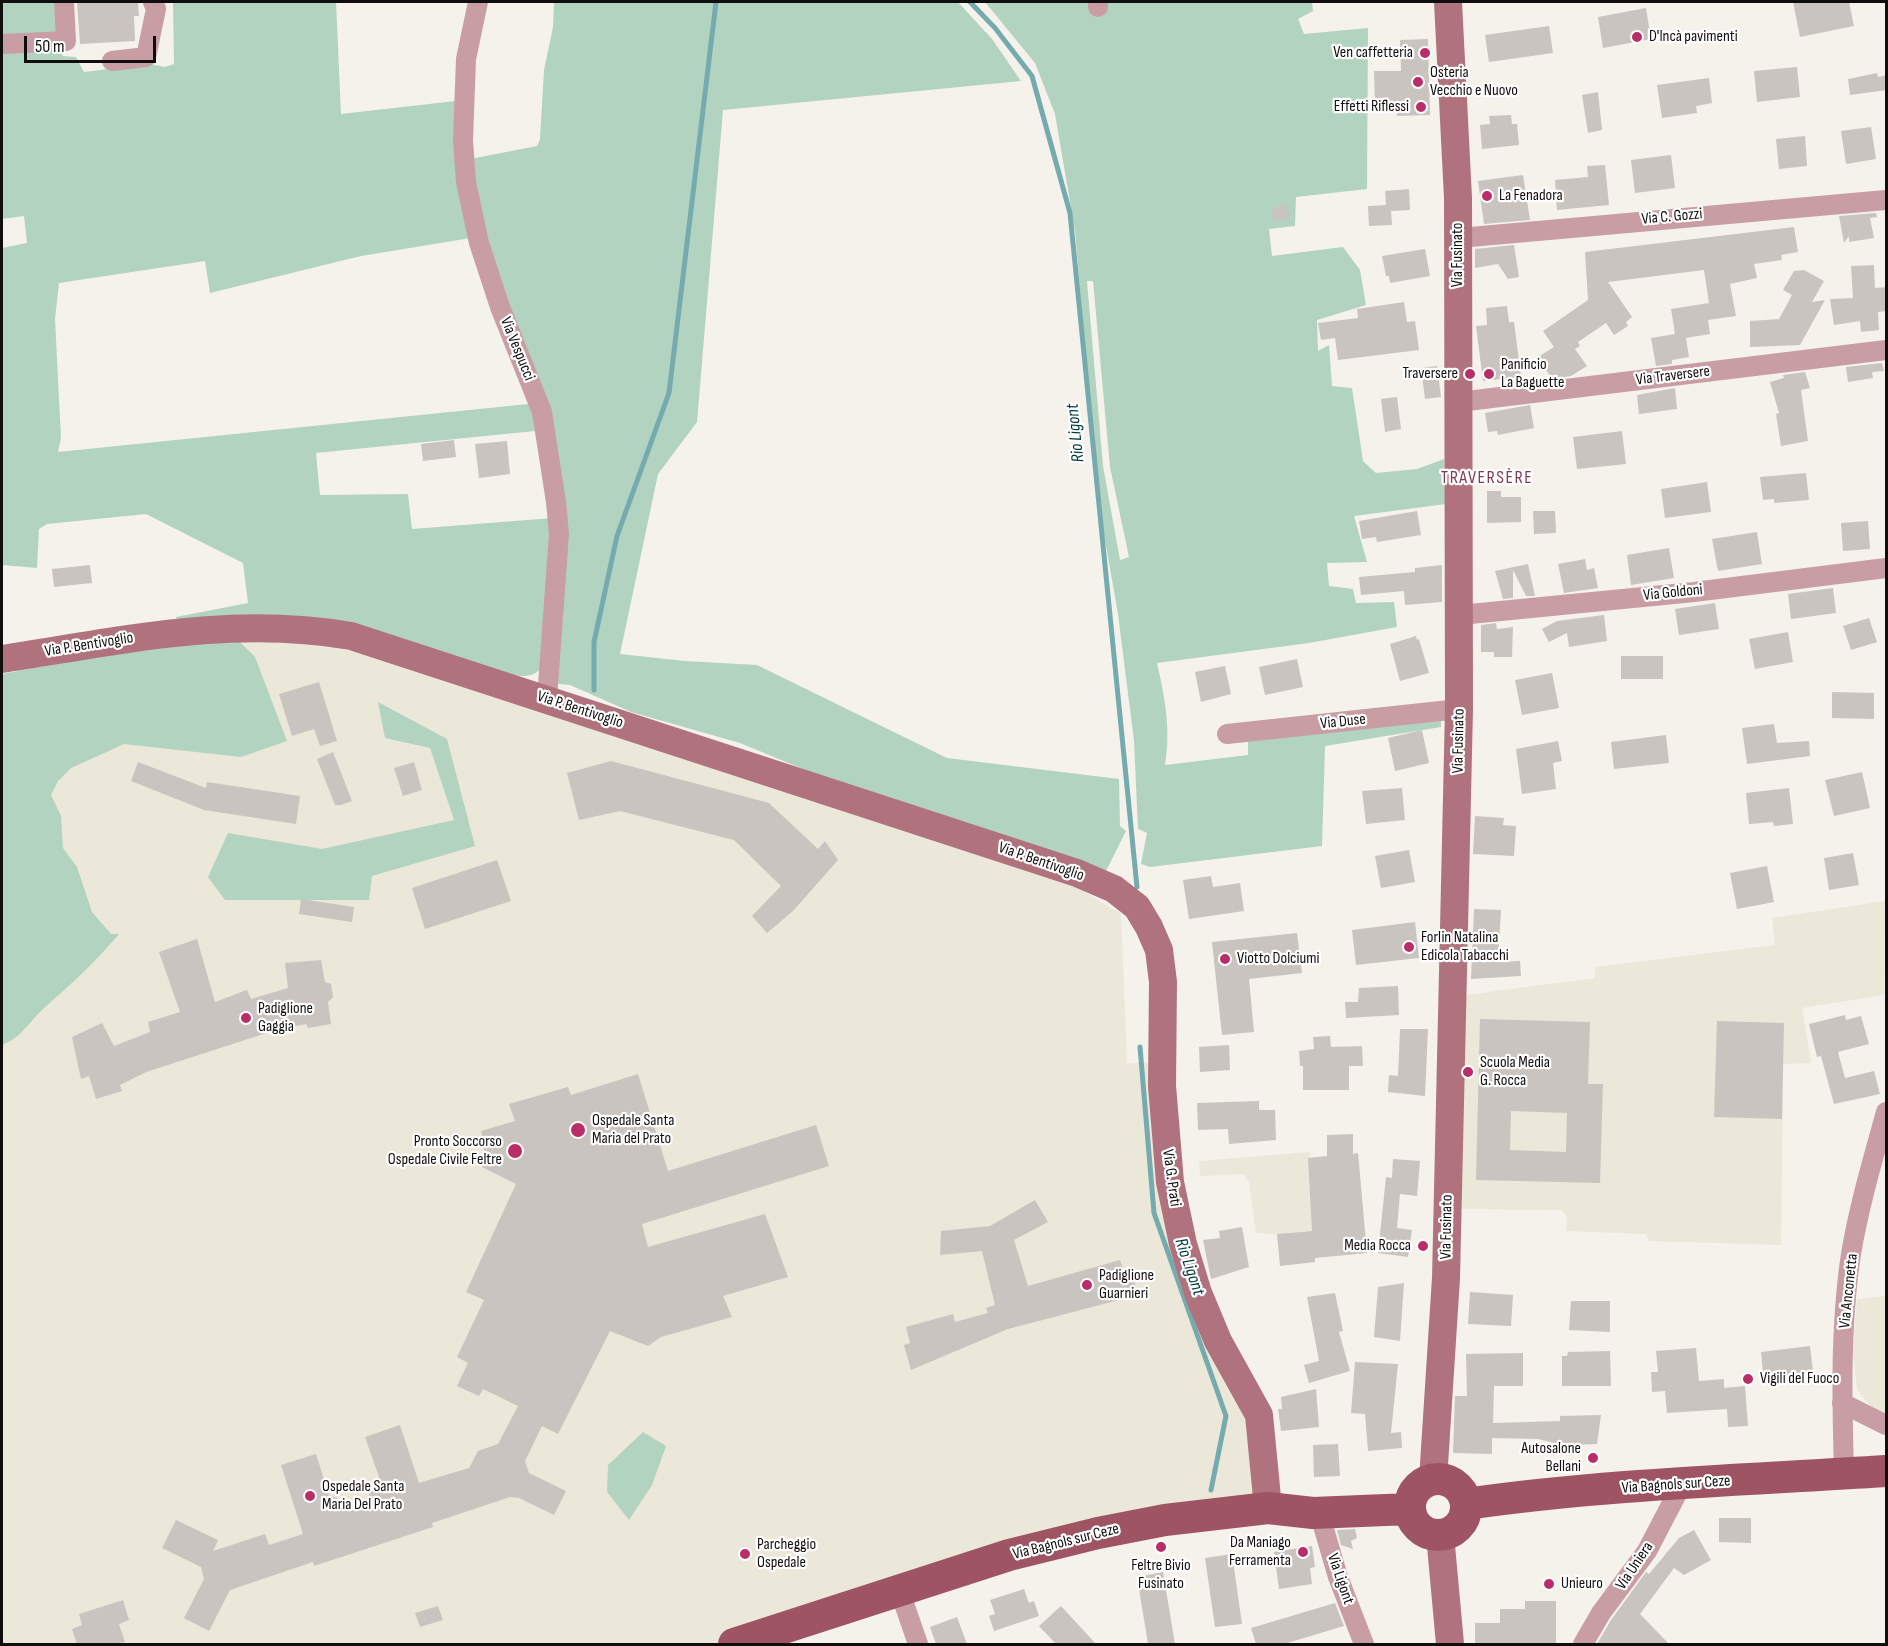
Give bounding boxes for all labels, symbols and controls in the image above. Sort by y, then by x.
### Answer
scale bar [27,24,159,62]
place label: D'Incà pavimenti [1649,27,1738,47]
marker: D'Incà pavimenti [1630,30,1644,44]
text: 50 m [35,36,65,57]
place label: Ven caffetteria [1333,43,1413,63]
marker: Ven caffetteria [1418,46,1432,60]
place label: Osteria Vecchio e Nuovo [1430,63,1518,101]
marker: Osteria Vecchio e Nuovo [1411,75,1425,89]
place label: Effetti Riflessi [1334,97,1409,117]
marker: Effetti Riflessi [1414,100,1428,114]
place label: La Fenadora [1499,186,1563,206]
marker: La Fenadora [1480,189,1494,203]
street label: Via C. Gozzi [1641,205,1703,229]
street label: Via Fusinato [1448,223,1468,287]
street label: Via Vespucci [496,314,538,384]
place label: Panificio La Baguette [1501,355,1564,393]
street label: Via Traversere [1635,362,1711,390]
place label: Traversere [1403,364,1458,384]
marker: Traversere [1463,367,1477,381]
marker: Panificio La Baguette [1482,367,1496,381]
water label: Rio Ligont [1062,403,1090,463]
district label: TRAVERSÈRE [1441,467,1533,489]
street label: Via Goldoni [1642,580,1704,606]
street label: Via P. Bentivoglio [43,629,135,661]
street label: Via P. Bentivoglio [535,687,625,733]
street label: Via Fusinato [1449,708,1469,774]
street label: Via Duse [1319,710,1367,734]
street label: Via P. Bentivoglio [996,838,1086,886]
place label: Forlin Natalina Edicola Tabacchi [1421,928,1509,966]
marker: Forlin Natalina Edicola Tabacchi [1402,940,1416,954]
place label: Viotto Dolciumi [1237,949,1319,969]
marker: Viotto Dolciumi [1218,952,1232,966]
place label: Padiglione Gaggia [258,999,313,1037]
marker: Padiglione Gaggia [239,1011,253,1025]
place label: Scuola Media G. Rocca [1480,1053,1550,1091]
marker: Scuola Media G. Rocca [1461,1065,1475,1079]
place label: Ospedale Santa Maria del Prato [592,1111,674,1149]
marker: Ospedale Santa Maria del Prato [569,1121,587,1139]
place label: Pronto Soccorso Ospedale Civile Feltre [388,1132,502,1170]
marker: Pronto Soccorso Ospedale Civile Feltre [506,1142,524,1160]
street label: Via G. Prati [1157,1148,1185,1208]
street label: Via Fusinato [1437,1194,1457,1260]
water label: Rio Ligont [1169,1236,1209,1298]
place label: Media Rocca [1344,1236,1411,1256]
marker: Media Rocca [1416,1239,1430,1253]
street label: Via Anconetta [1836,1253,1862,1329]
place label: Padiglione Guarnieri [1099,1266,1154,1304]
marker: Padiglione Guarnieri [1080,1278,1094,1292]
place label: Vigili del Fuoco [1760,1369,1839,1389]
marker: Vigili del Fuoco [1741,1372,1755,1386]
place label: Autosalone Bellani [1521,1439,1581,1477]
marker: Autosalone Bellani [1586,1451,1600,1465]
street label: Via Bagnols sur Ceze [1621,1472,1731,1498]
place label: Ospedale Santa Maria Del Prato [322,1477,404,1515]
marker: Ospedale Santa Maria Del Prato [303,1489,317,1503]
street label: Via Bagnols sur Ceze [1011,1520,1121,1564]
place label: Da Maniago Ferramenta [1229,1533,1291,1571]
place label: Parcheggio Ospedale [757,1535,816,1573]
street label: Via Uniera [1612,1538,1658,1594]
marker: Feltre Bivio Fusinato [1154,1540,1168,1554]
marker: Da Maniago Ferramenta [1296,1545,1310,1559]
marker: Parcheggio Ospedale [738,1547,752,1561]
street label: Via Ligont [1322,1551,1358,1607]
place label: Feltre Bivio Fusinato [1131,1556,1191,1594]
place label: Unieuro [1561,1574,1603,1594]
marker: Unieuro [1542,1577,1556,1591]

